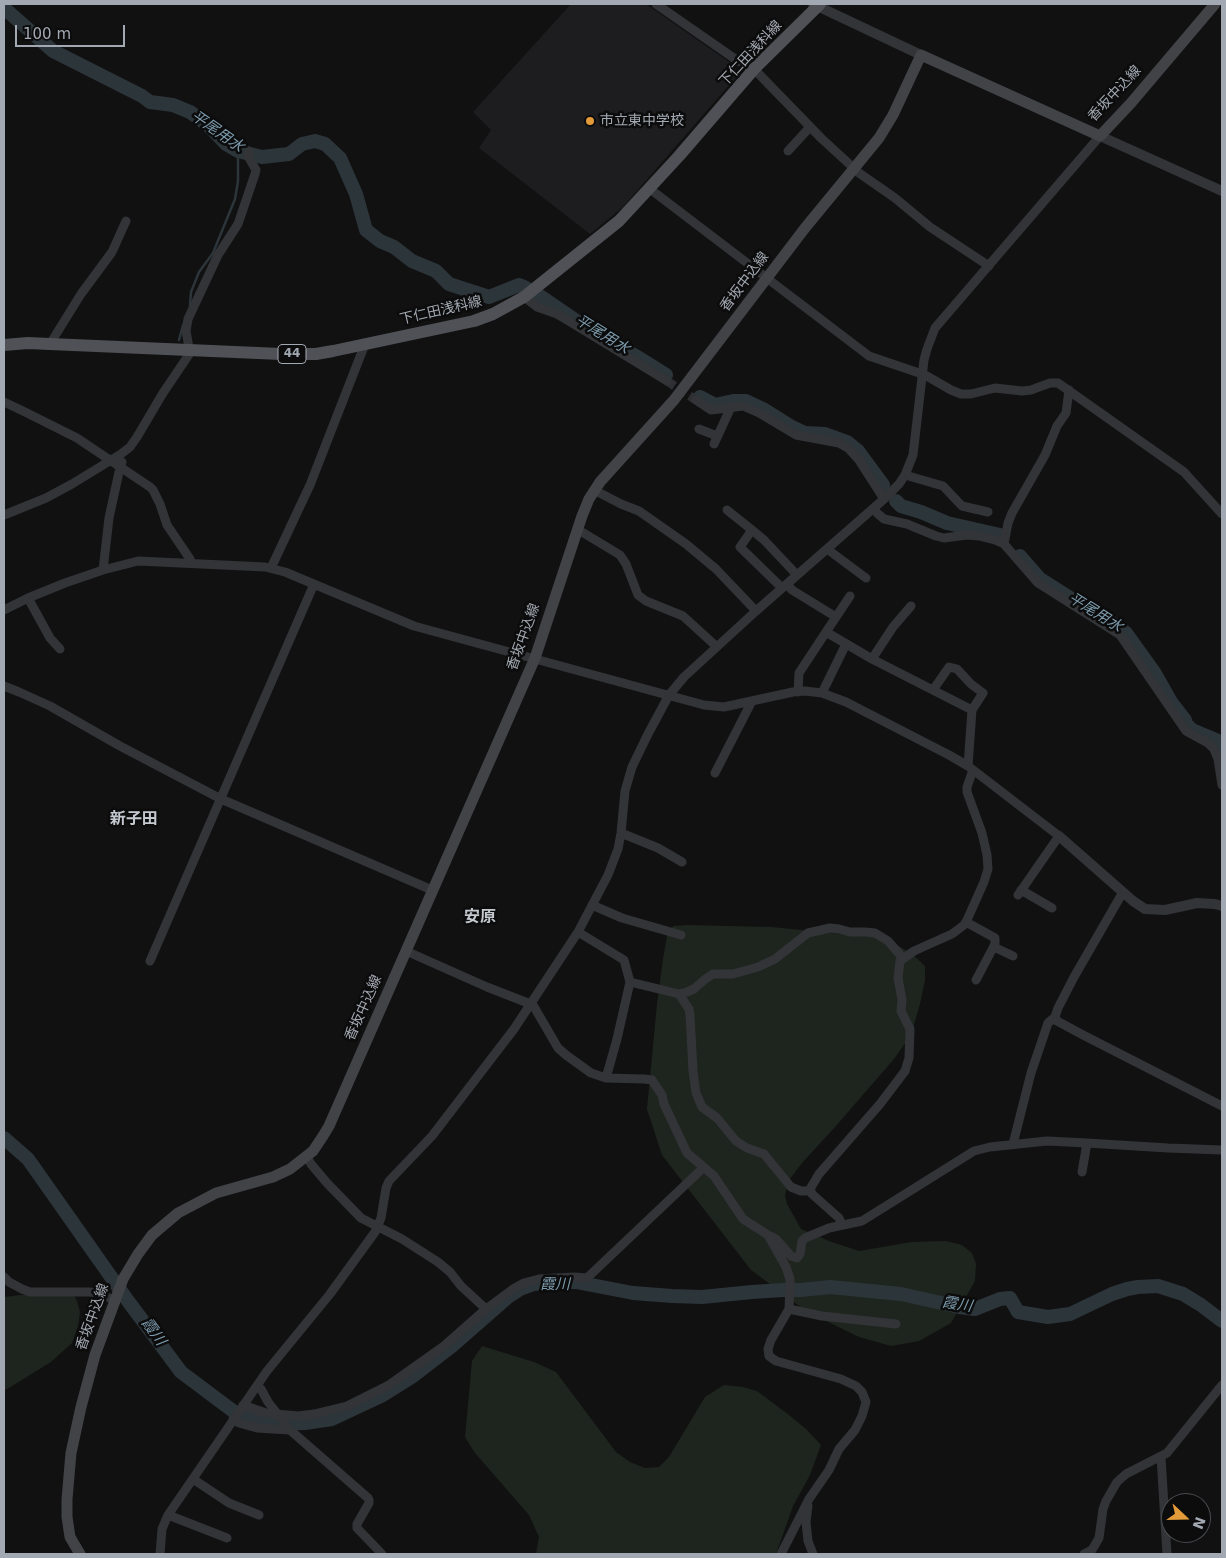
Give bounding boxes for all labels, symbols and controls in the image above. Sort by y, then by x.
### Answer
scale bar [18,15,128,47]
street label: 下仁田浅科線 [716,18,786,90]
text: 100 m [23,25,71,43]
street label: 香坂中込線 [1085,63,1145,125]
water label: 平尾用水 [187,107,247,157]
place label: 市立東中学校 [600,113,684,129]
marker: 市立東中学校 [584,115,596,127]
street label: 香坂中込線 [717,249,773,315]
street label: 下仁田浅科線 [398,293,484,329]
water label: 平尾用水 [572,311,632,359]
road number: 44 [278,344,306,364]
water label: 平尾用水 [1065,589,1125,637]
street label: 香坂中込線 [504,601,544,673]
district label: 新子田 [110,810,158,830]
district label: 安原 [464,908,496,928]
street label: 香坂中込線 [342,973,386,1043]
water label: 霞川 [540,1276,570,1294]
street label: 香坂中込線 [73,1281,113,1353]
water label: 霞川 [941,1294,973,1316]
water label: 霞川 [137,1315,169,1349]
north arrow [1161,1493,1211,1543]
text: N [1190,1515,1209,1531]

